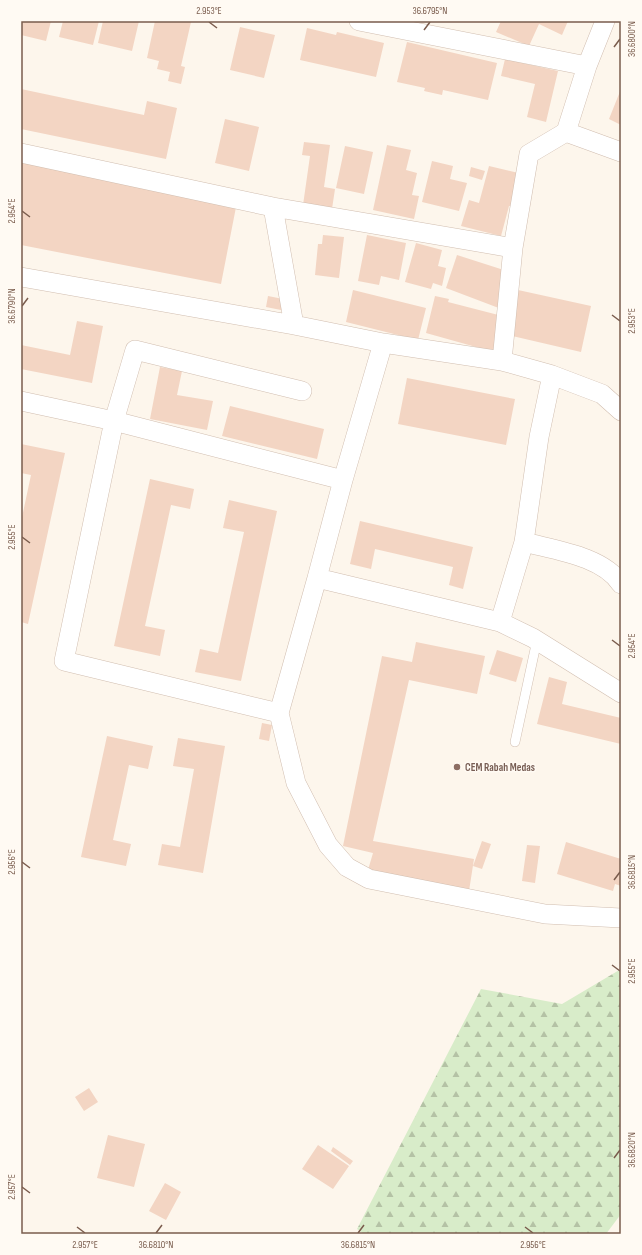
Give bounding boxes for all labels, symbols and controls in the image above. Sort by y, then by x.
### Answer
text: 2.953°E [196,5,222,17]
text: 36.6795°N [413,5,447,17]
text: 36.6800°N [626,21,638,57]
text: 2.954°E [6,198,18,224]
text: 36.6790°N [6,288,18,324]
text: 2.953°E [626,308,638,334]
text: 2.955°E [6,524,18,550]
text: 2.954°E [626,633,638,659]
place label: CEM Rabah Medas [465,761,535,774]
marker: CEM Rabah Medas [452,762,462,772]
text: 2.956°E [6,849,18,875]
text: 36.6815°N [626,855,638,889]
text: 2.955°E [626,958,638,984]
text: 36.6820°N [626,1132,638,1168]
text: 2.957°E [6,1174,18,1200]
text: 2.957°E [72,1239,98,1251]
text: 36.6810°N [139,1239,173,1251]
text: 36.6815°N [341,1239,375,1251]
text: 2.956°E [520,1239,546,1251]

